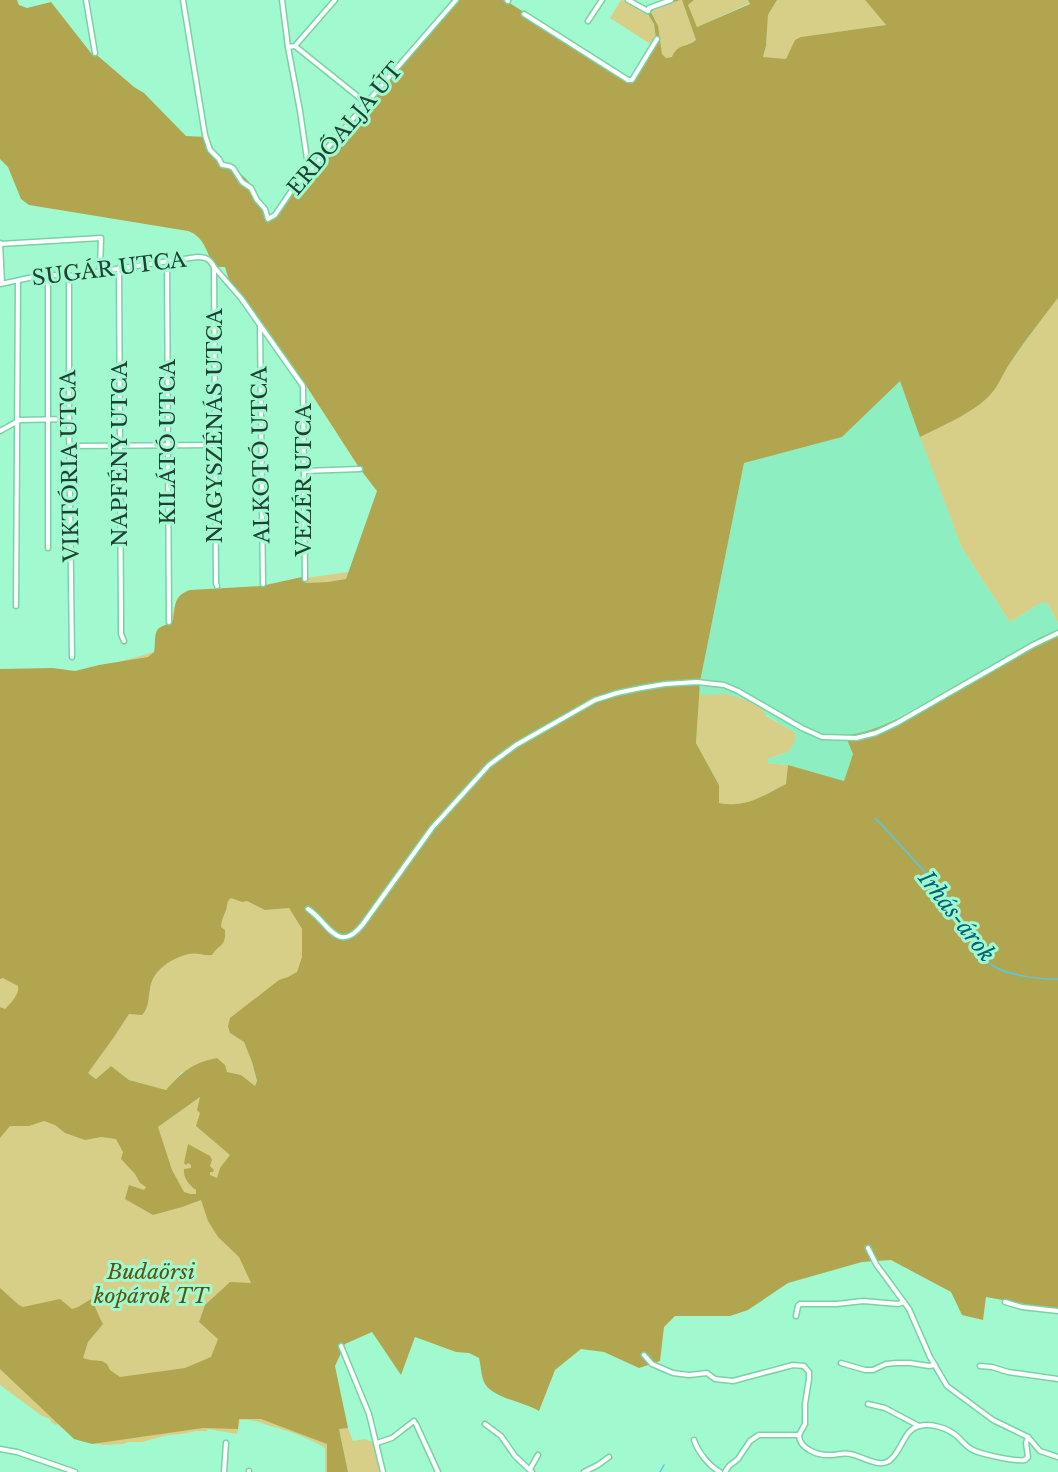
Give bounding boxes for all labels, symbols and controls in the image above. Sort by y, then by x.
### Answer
street label: ERDŐALJA ÚT [282,57,408,201]
street label: SUGÁR UTCA [30,247,188,291]
street label: NAGYSZÉNÁS UTCA [202,308,228,544]
street label: KILÁTÓ UTCA [155,358,181,525]
street label: NAPFÉNY UTCA [107,360,133,547]
street label: ALKOTÓ UTCA [246,365,276,545]
street label: VIKTÓRIA UTCA [55,369,85,563]
street label: VEZÉR UTCA [291,403,317,557]
water label: Irhás-árok [912,865,1000,967]
park label: Budaörsi kopárok TT [93,1259,210,1309]

